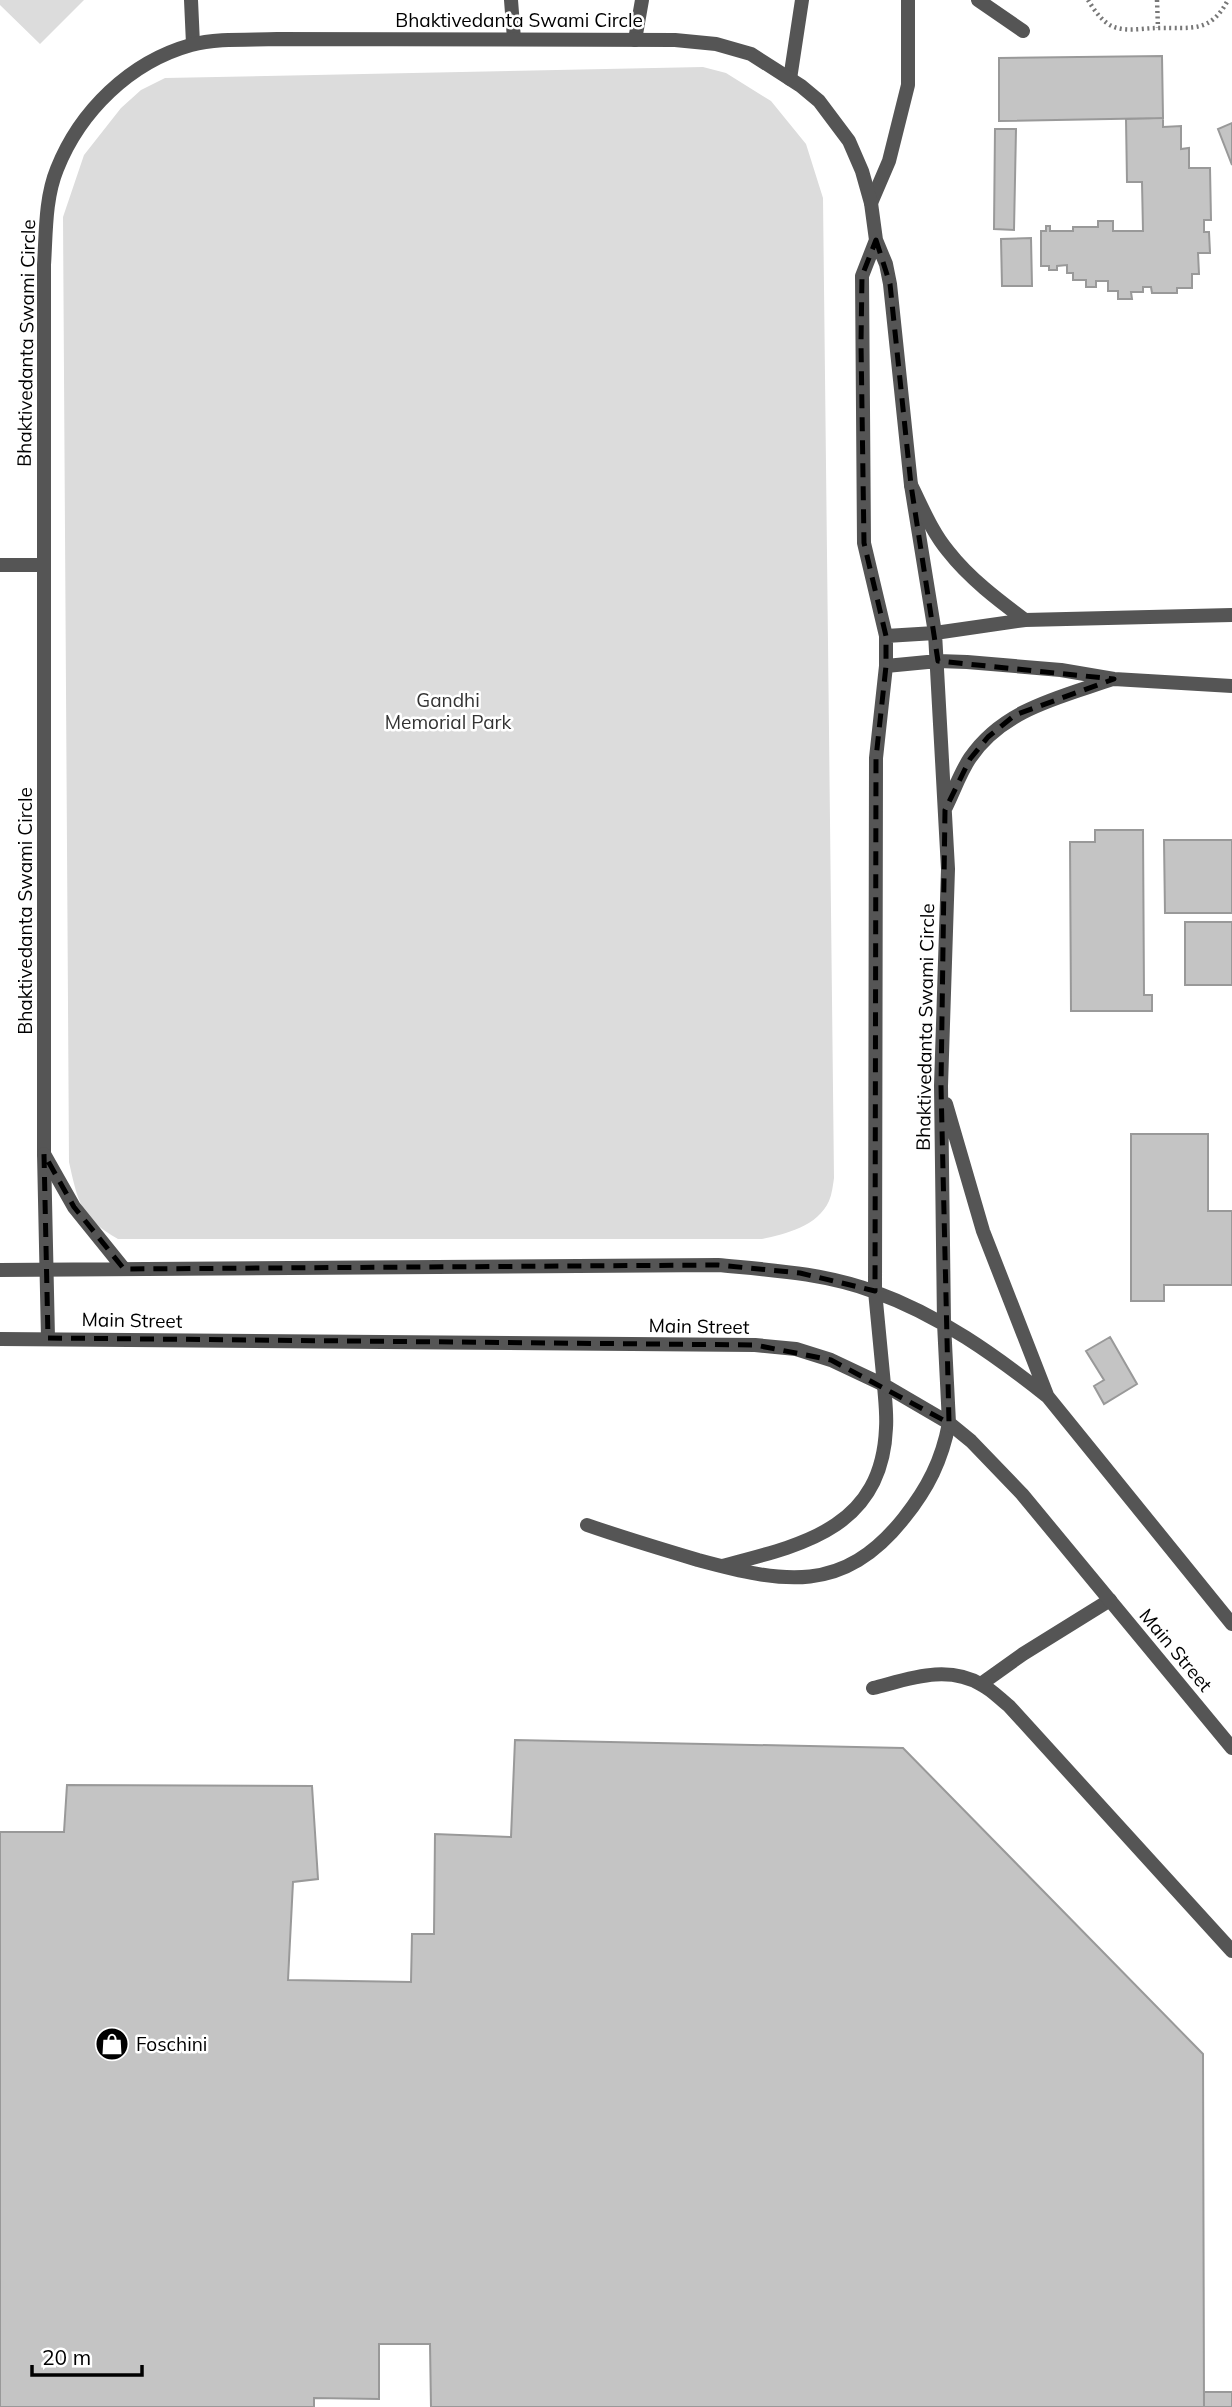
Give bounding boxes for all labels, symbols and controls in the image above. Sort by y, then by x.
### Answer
street label: Bhaktivedanta Swami Circle [395,8,643,32]
street label: Bhaktivedanta Swami Circle [12,219,40,467]
park label: Gandhi Memorial Park [385,688,511,734]
street label: Bhaktivedanta Swami Circle [13,787,37,1035]
street label: Bhaktivedanta Swami Circle [911,903,939,1151]
street label: Main Street [81,1307,183,1333]
street label: Main Street [648,1313,750,1339]
street label: Main Street [1134,1604,1218,1697]
shop icon: Foschini [93,2025,131,2063]
place label: Foschini [136,2032,207,2056]
scale bar [32,2334,142,2378]
text: 20 m [42,2344,91,2370]

